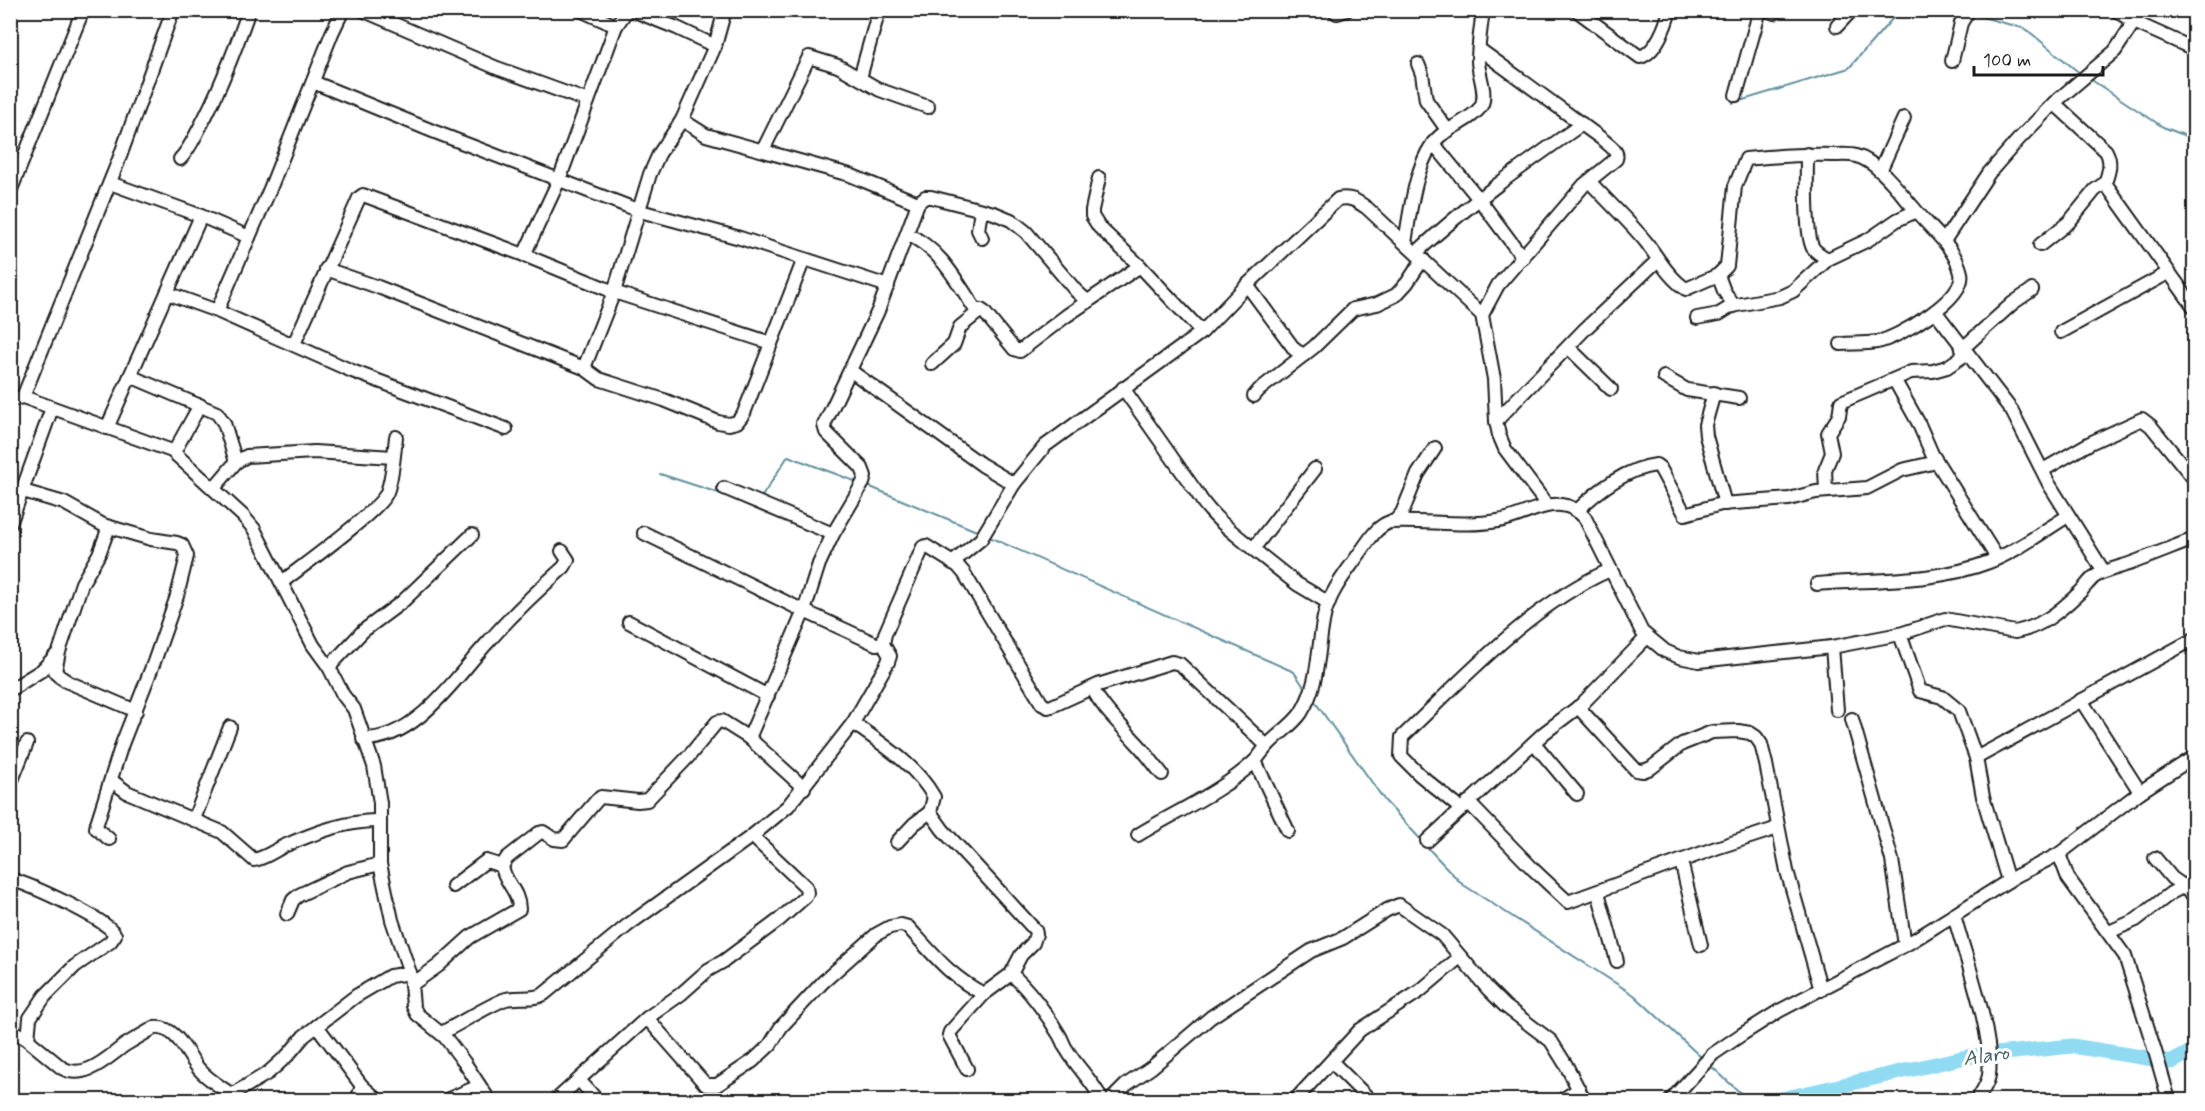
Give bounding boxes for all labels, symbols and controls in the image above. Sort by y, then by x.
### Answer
scale bar [1974,39,2103,77]
text: 100 m [1983,49,2031,73]
water label: Alaro [1961,1039,2012,1073]

